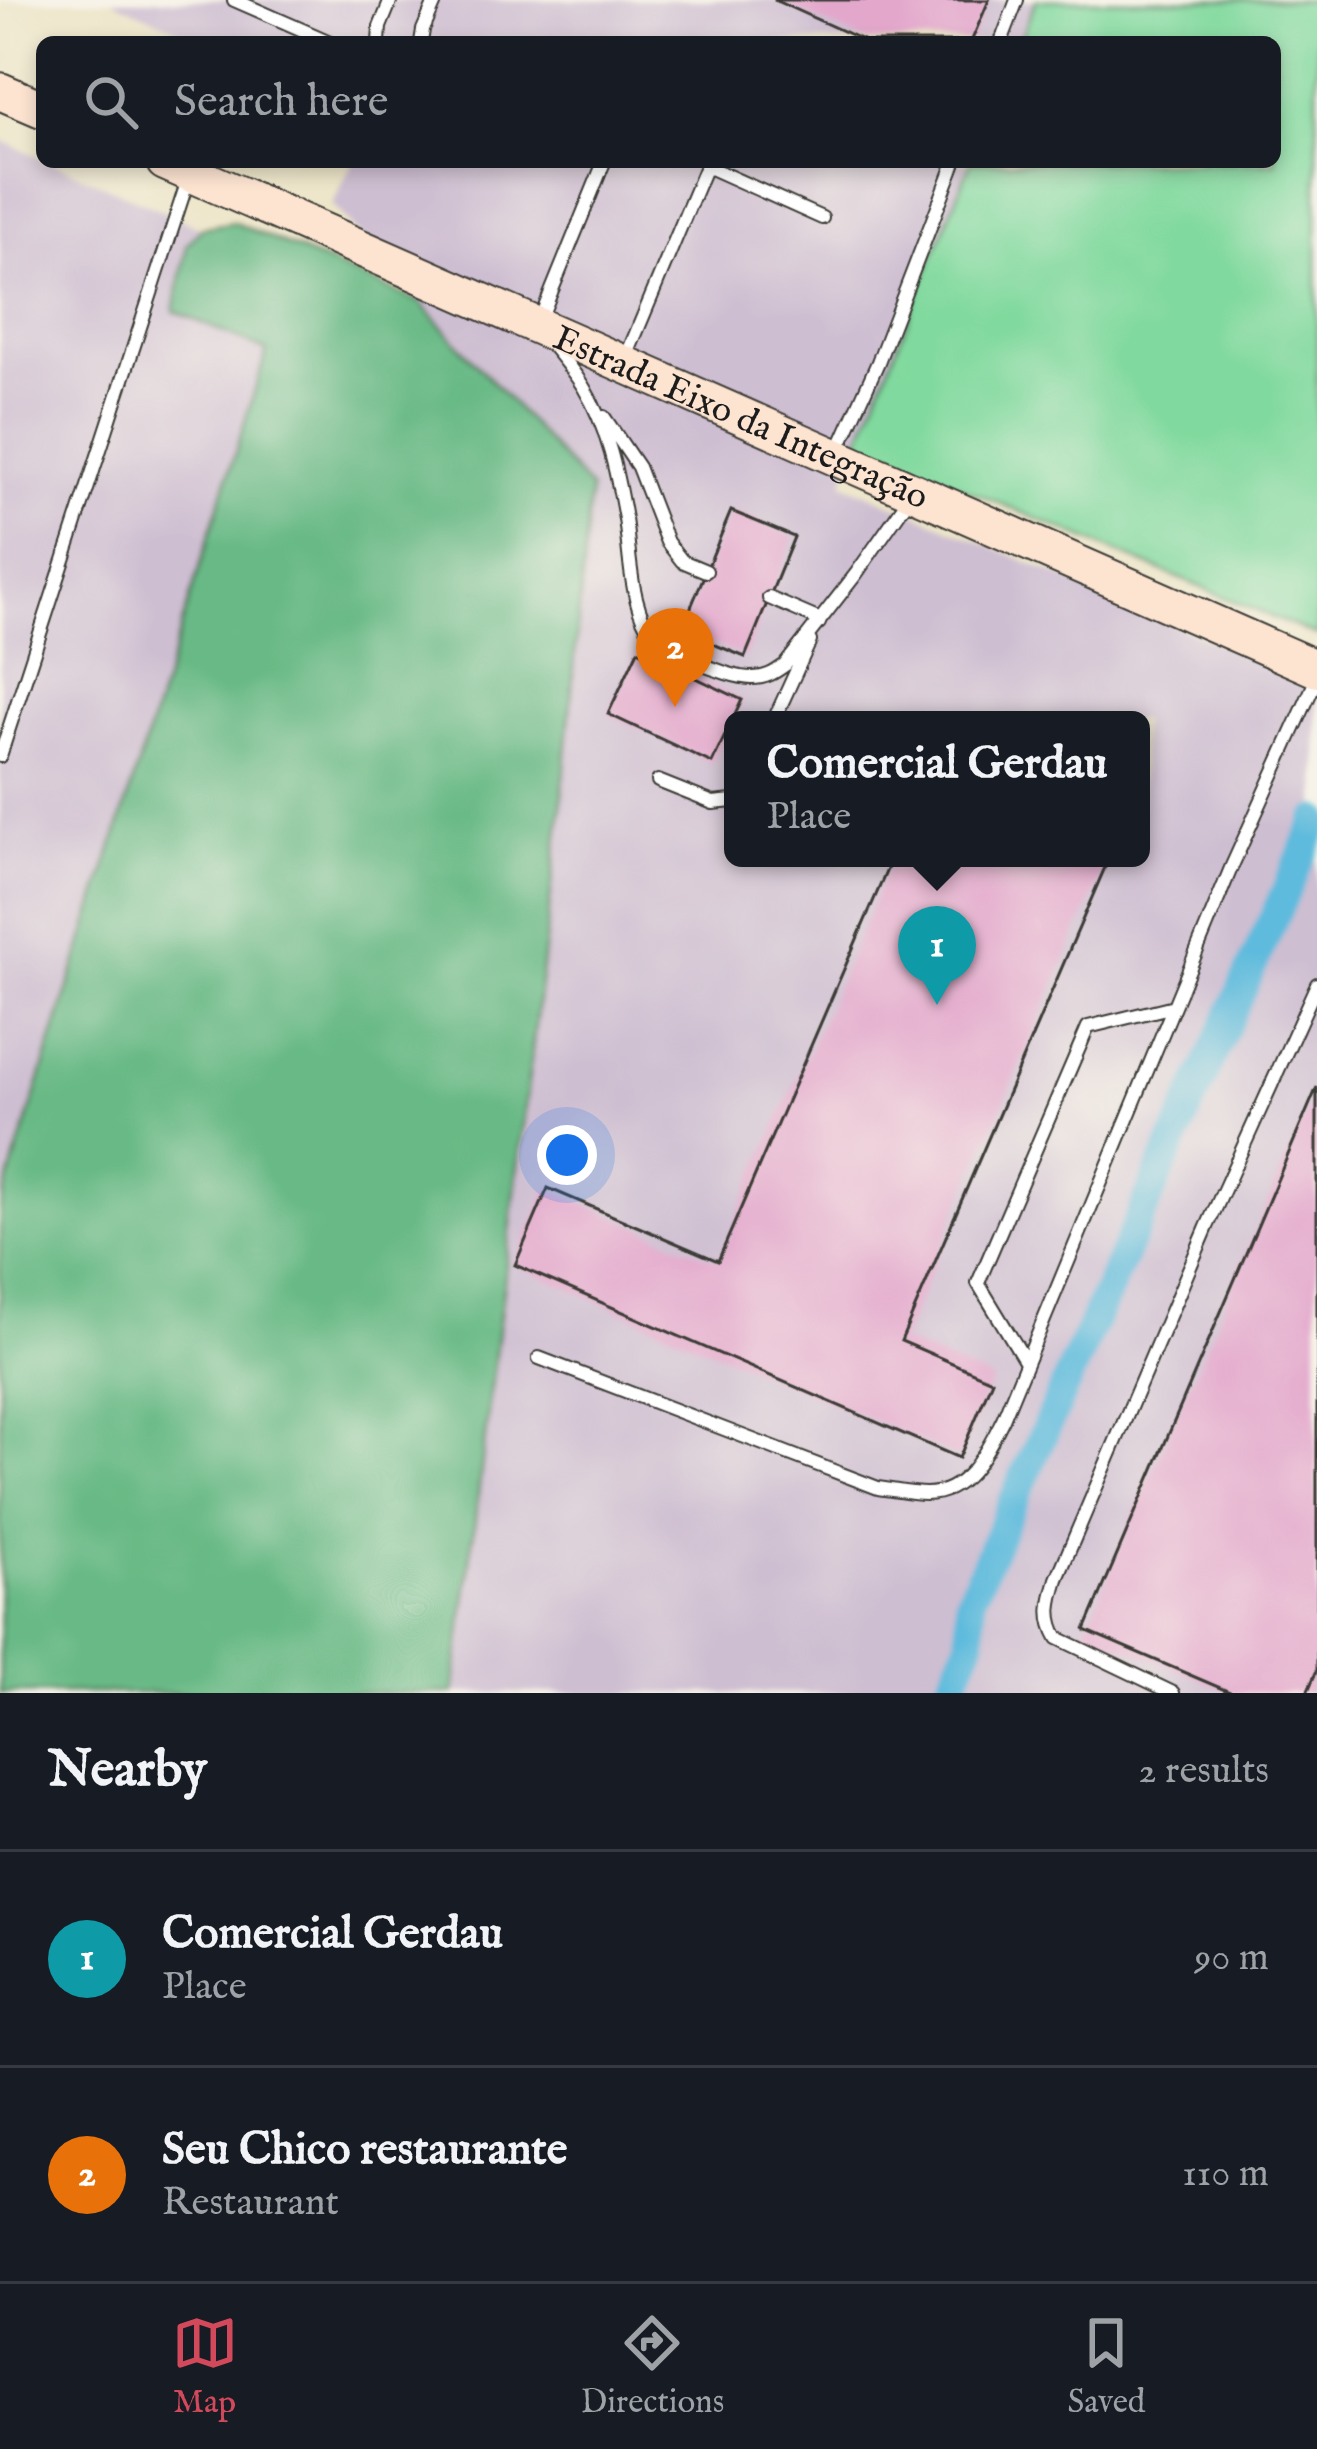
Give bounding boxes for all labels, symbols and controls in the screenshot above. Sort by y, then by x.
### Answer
search box [36,36,1281,168]
icon: search [78,69,144,135]
text: Search here [174,74,388,131]
street label: Estrada Eixo da Integração [546,316,935,521]
pin: 2 [636,608,714,707]
popup [724,711,1150,867]
text: Comercial Gerdau [767,736,1107,793]
text: Place [767,793,851,842]
pin: 1 [898,906,976,1005]
your location [537,1125,597,1185]
text: Nearby [48,1739,207,1804]
text: 2 results [1138,1747,1269,1796]
text: Comercial Gerdau [162,1906,503,1963]
text: 1 [80,1934,94,1983]
text: 90 m [1194,1934,1269,1983]
text: Place [162,1963,247,2012]
text: Seu Chico restaurante [162,2122,567,2179]
text: 2 [78,2150,96,2199]
text: 110 m [1182,2150,1269,2199]
text: Restaurant [162,2179,339,2228]
tab: Map [172,2310,238,2424]
tab: Directions [581,2310,724,2424]
tab: Saved [1067,2310,1145,2424]

